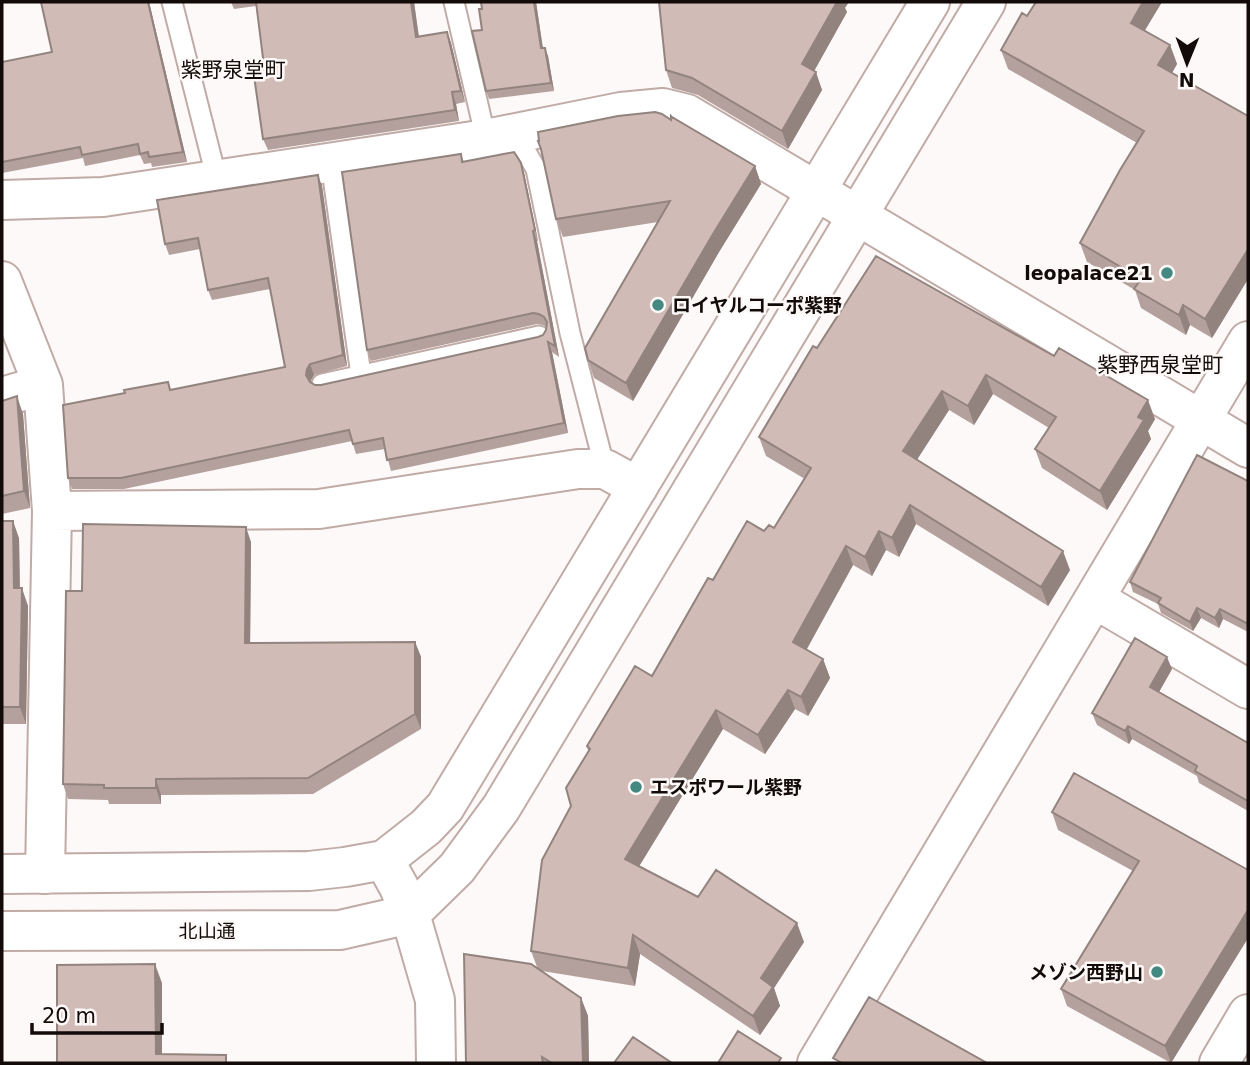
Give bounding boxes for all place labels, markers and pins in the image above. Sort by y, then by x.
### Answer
place label: leopalace21 [1024,262,1153,284]
marker: leopalace21 [1159,265,1175,281]
place label: ロイヤルコーポ紫野 [672,294,842,316]
marker: ロイヤルコーポ紫野 [650,297,666,313]
place label: エスポワール紫野 [650,776,802,798]
marker: エスポワール紫野 [628,779,644,795]
place label: メゾン西野山 [1029,961,1143,983]
marker: メゾン西野山 [1149,964,1165,980]

